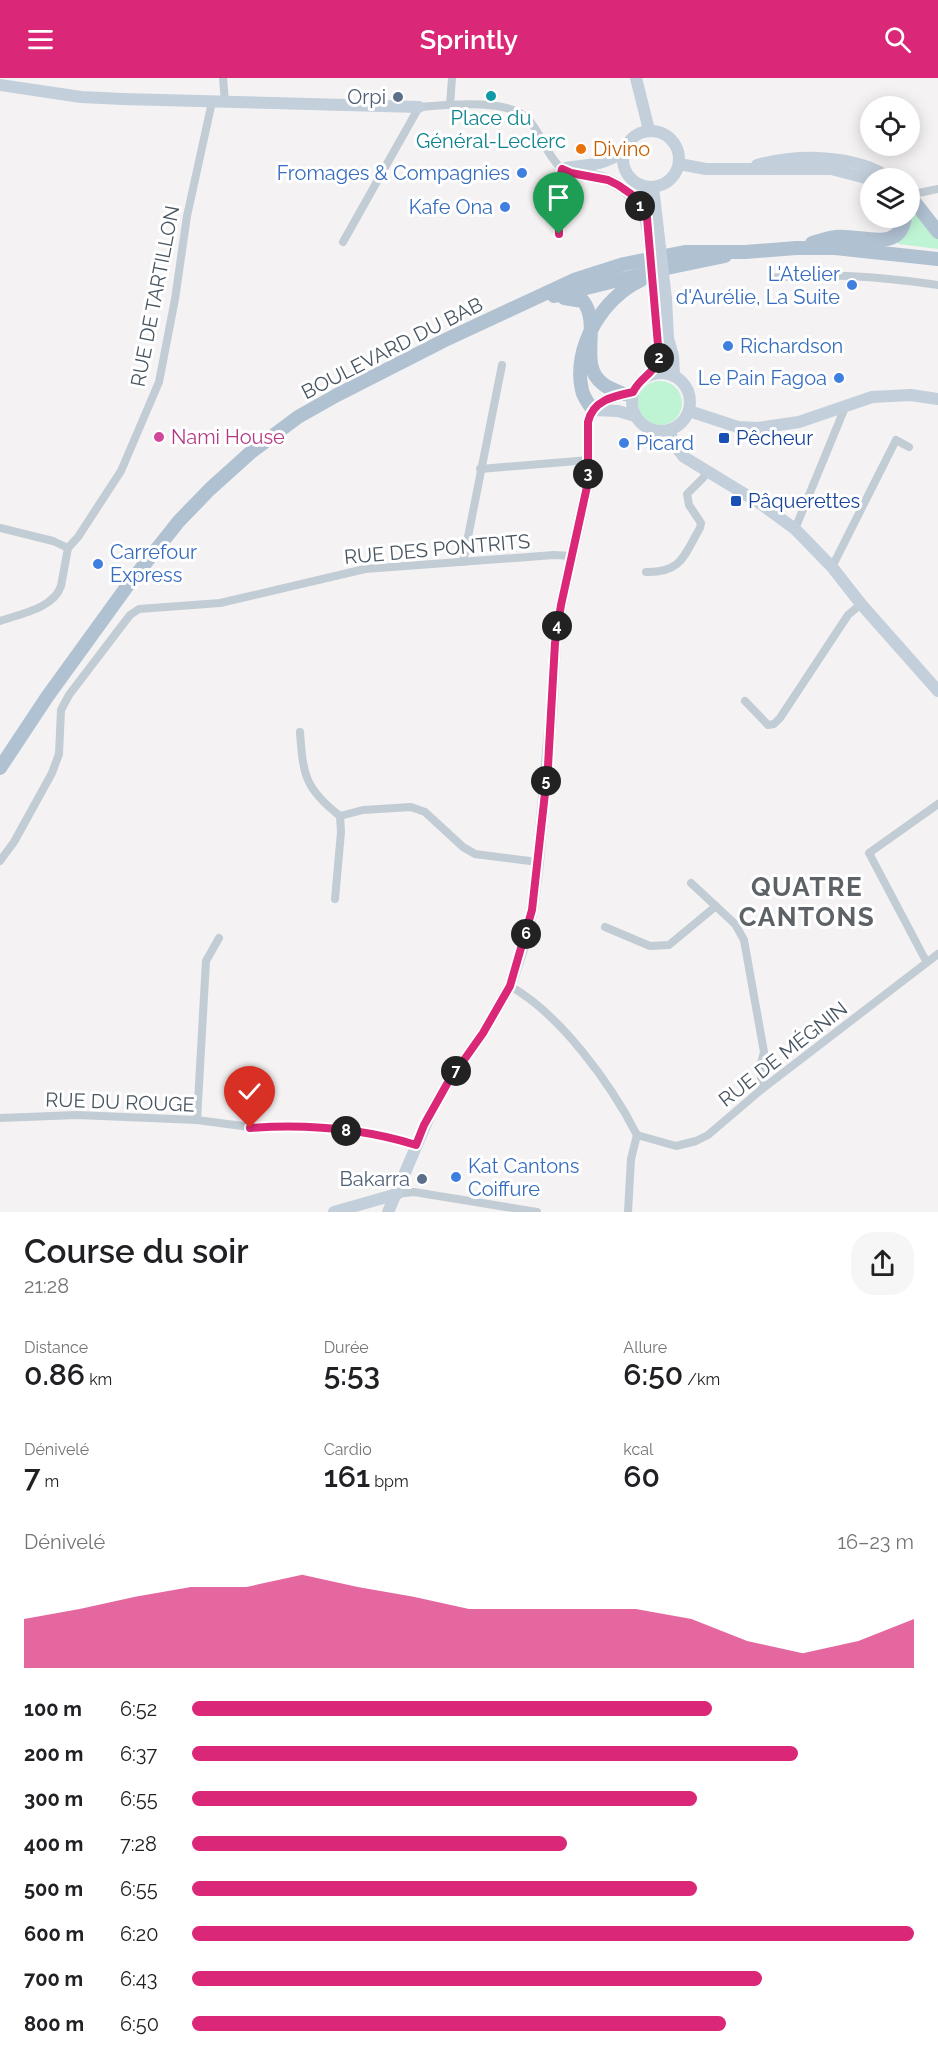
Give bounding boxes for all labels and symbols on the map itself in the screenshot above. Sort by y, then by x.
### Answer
place label: Orpi [347,85,386,109]
marker: Place du Général-Leclerc [484,89,498,103]
marker: Orpi [391,90,405,104]
place label: Place du Général-Leclerc [416,106,566,153]
place label: Divino [593,137,650,161]
marker: Divino [574,142,588,156]
place label: Fromages & Compagnies [277,161,510,185]
marker: Fromages & Compagnies [515,166,529,180]
pin [533,172,584,234]
pin: 1 [625,191,655,221]
place label: Kafe Ona [409,195,493,219]
marker: Kafe Ona [498,200,512,214]
street label: RUE DE TARTILLON [126,203,184,389]
place label: L'Atelier d'Aurélie, La Suite [676,262,840,309]
marker: L'Atelier d'Aurélie, La Suite [845,278,859,292]
street label: BOULEVARD DU BAB [297,292,487,404]
place label: Richardson [740,334,843,358]
marker: Richardson [721,339,735,353]
pin: 2 [644,343,674,373]
place label: Le Pain Fagoa [698,366,827,390]
marker: Le Pain Fagoa [832,371,846,385]
place label: Nami House [171,425,285,449]
place label: Pêcheur [736,426,813,450]
marker: Nami House [152,430,166,444]
place label: Picard [636,431,694,455]
marker: Pêcheur [717,431,731,445]
marker: Picard [617,436,631,450]
pin: 3 [573,459,603,489]
place label: Pâquerettes [748,489,860,513]
marker: Pâquerettes [729,494,743,508]
street label: RUE DES PONTRITS [343,529,531,569]
place label: Carrefour Express [110,540,197,587]
marker: Carrefour Express [91,557,105,571]
pin: 4 [542,611,572,641]
pin: 5 [531,766,561,796]
district label: QUATRE CANTONS [739,872,875,932]
pin: 6 [511,919,541,949]
street label: RUE DE MÉGNIN [714,996,852,1112]
pin: 7 [441,1056,471,1086]
pin [224,1066,275,1128]
street label: RUE DU ROUGE [45,1087,195,1117]
pin: 8 [331,1116,361,1146]
place label: Kat Cantons Coiffure [468,1154,579,1201]
place label: Bakarra [339,1167,410,1191]
marker: Kat Cantons Coiffure [449,1170,463,1184]
marker: Bakarra [415,1172,429,1186]

